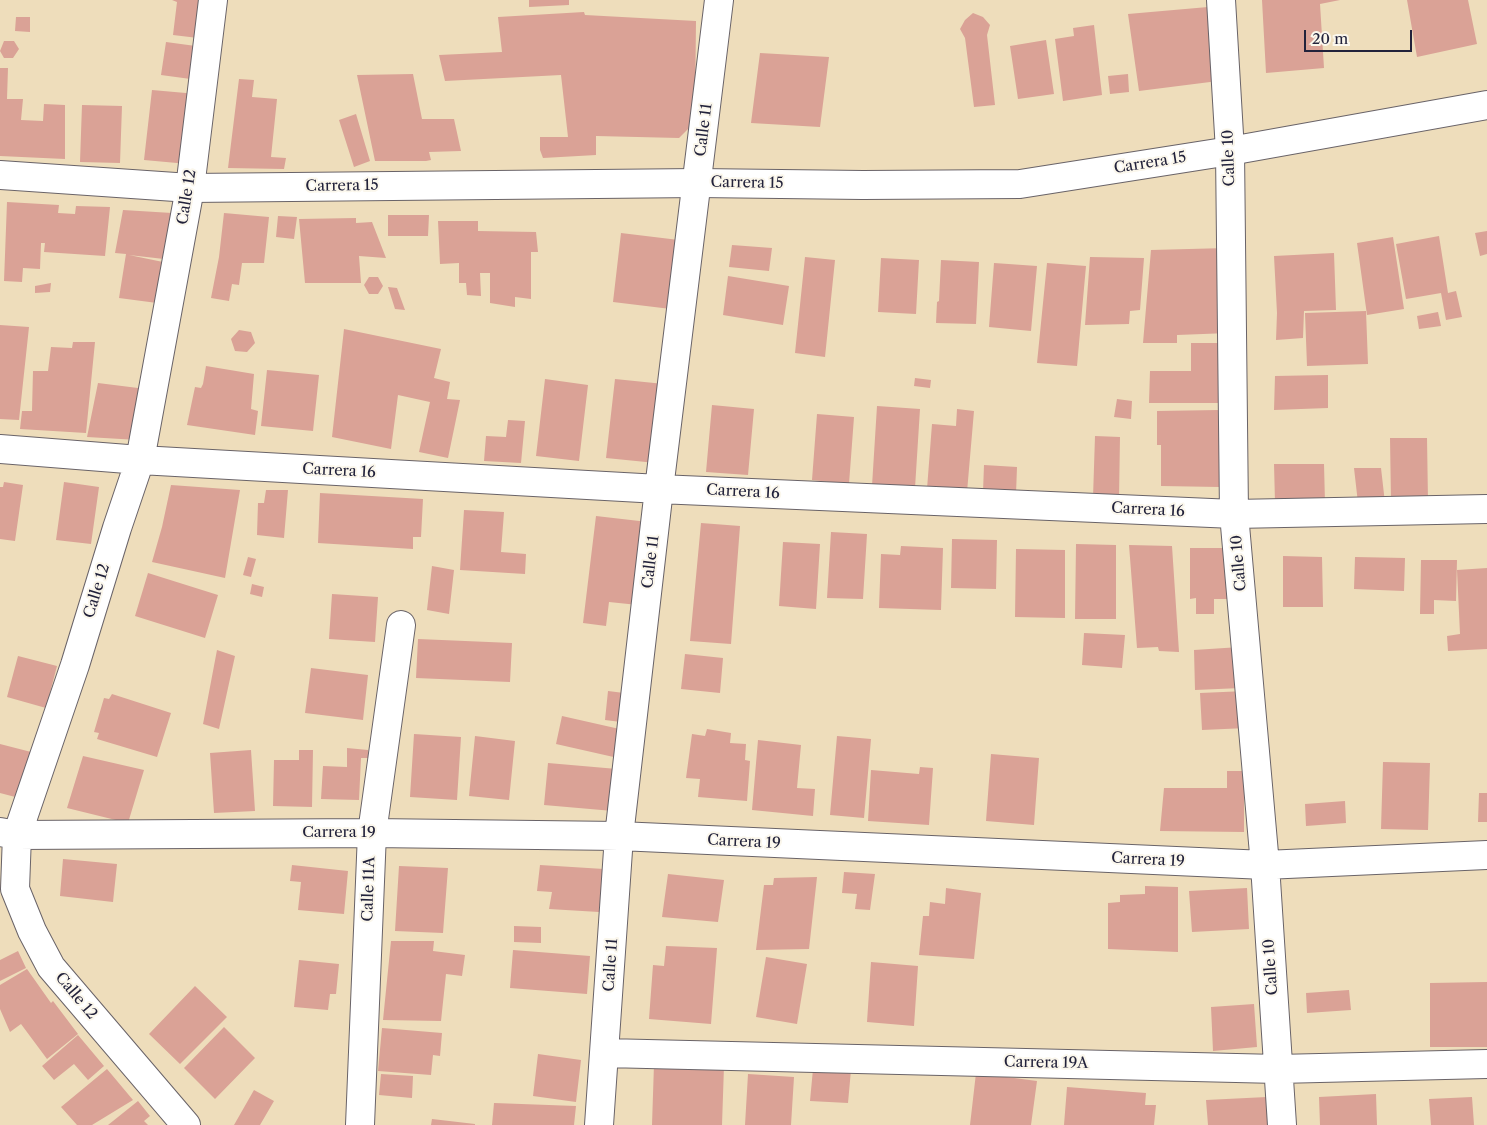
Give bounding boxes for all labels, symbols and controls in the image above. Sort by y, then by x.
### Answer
scale bar [1307,20,1414,52]
text: 20 m [1312,29,1348,48]
street label: Calle 11 [692,102,716,158]
street label: Calle 10 [1219,129,1239,187]
street label: Carrera 15 [1113,148,1187,178]
street label: Calle 12 [174,168,200,226]
street label: Carrera 15 [710,173,784,193]
street label: Carrera 15 [305,176,379,196]
street label: Carrera 16 [302,460,376,482]
street label: Carrera 16 [706,481,780,503]
street label: Carrera 16 [1111,499,1185,521]
street label: Calle 11 [639,534,663,590]
street label: Calle 10 [1228,534,1250,592]
street label: Calle 12 [80,562,114,620]
street label: Carrera 19 [302,824,376,842]
street label: Carrera 19 [707,831,781,853]
street label: Carrera 19 [1111,849,1185,871]
street label: Calle 11A [359,856,379,922]
street label: Calle 11 [600,938,622,992]
street label: Calle 10 [1260,938,1282,996]
street label: Calle 12 [51,969,101,1023]
street label: Carrera 19A [1004,1053,1088,1073]

